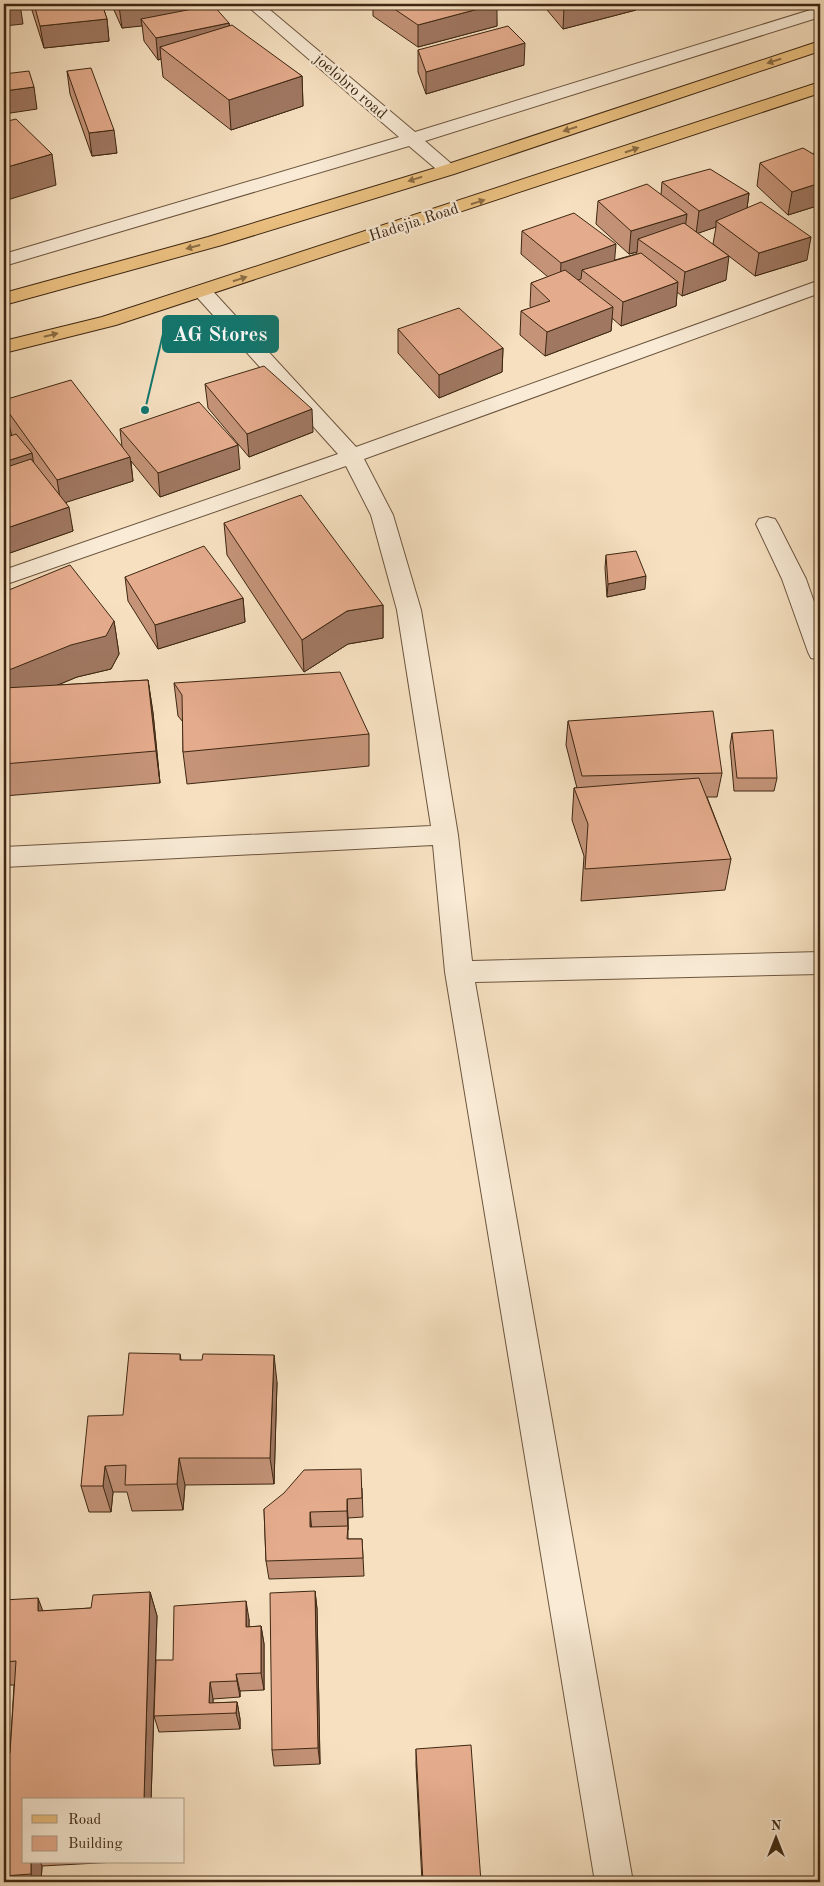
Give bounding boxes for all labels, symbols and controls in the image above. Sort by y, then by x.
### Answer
street label: joelobro road [310,51,389,123]
one-way arrow [766,58,781,66]
one-way arrow [562,125,577,133]
one-way arrow [625,146,640,154]
one-way arrow [408,176,423,184]
one-way arrow [471,197,486,205]
street label: Hadejia Road [367,201,461,245]
one-way arrow [185,243,200,251]
one-way arrow [233,275,248,282]
callout: AG Stores [163,316,278,352]
text: AG Stores [172,325,268,346]
one-way arrow [44,331,59,339]
legend [22,1798,185,1864]
text: Road [68,1813,102,1828]
north arrow [752,1814,802,1864]
text: N [771,1819,782,1833]
text: Building [68,1837,123,1852]

